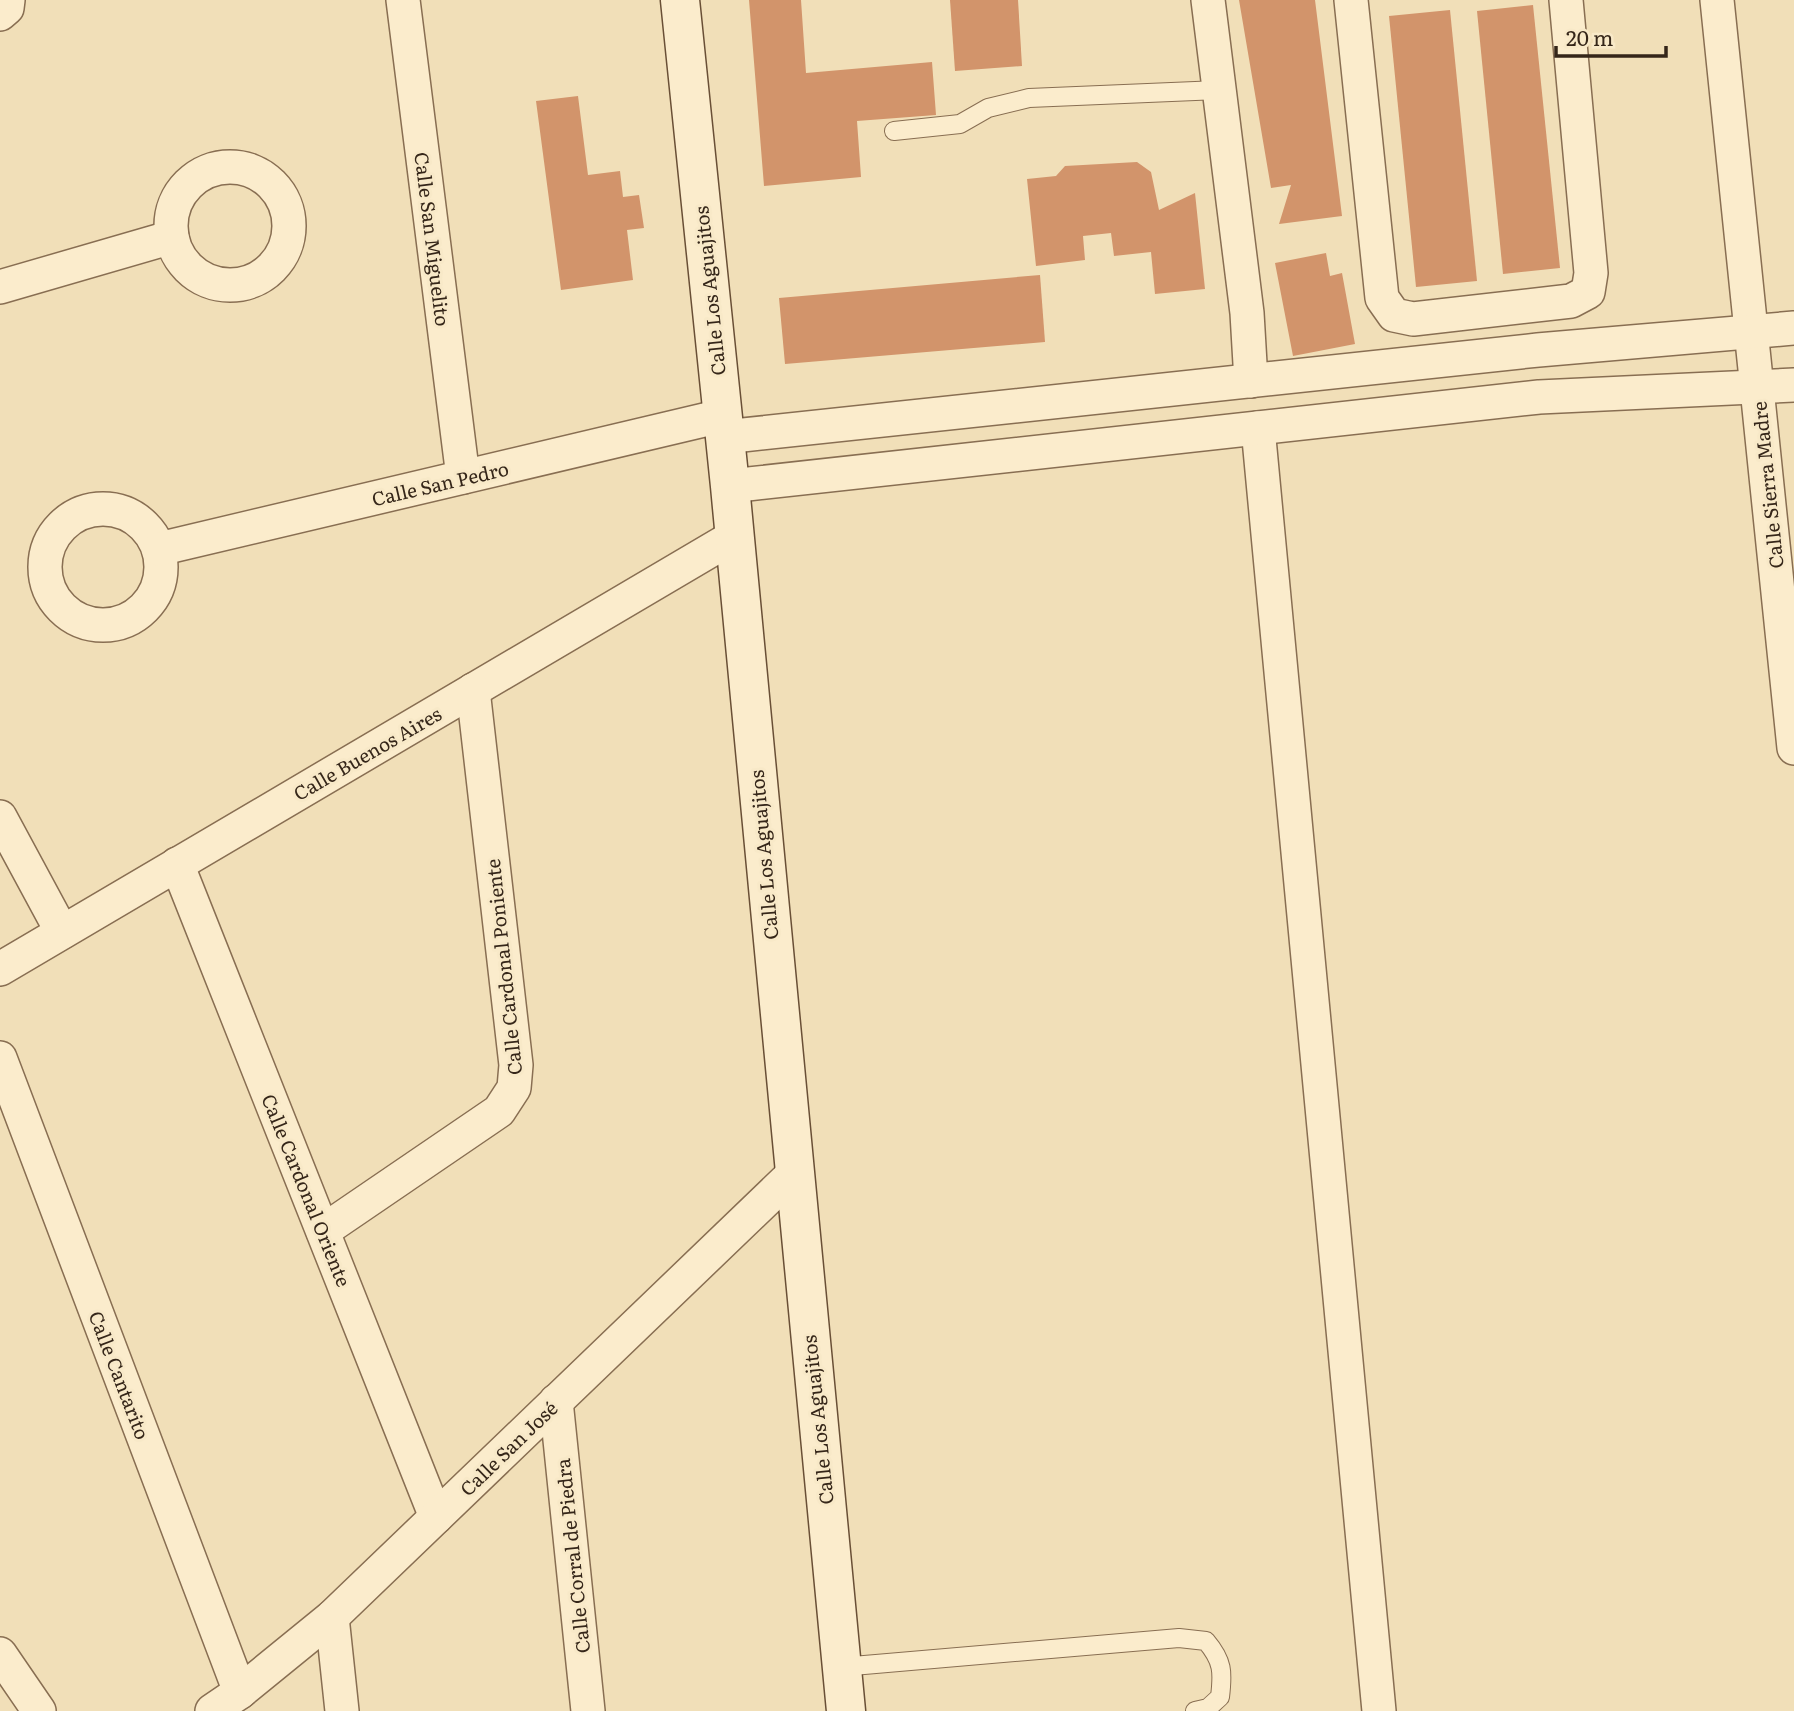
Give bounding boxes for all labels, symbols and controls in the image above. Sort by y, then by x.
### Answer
scale bar [1556,14,1666,58]
text: 20 m [1566,21,1613,52]
street label: Calle San Miguelito [408,150,458,328]
street label: Calle Los Aguajitos [686,205,732,377]
street label: Calle Sierra Madre [1744,400,1790,570]
street label: Calle San Pedro [369,454,511,512]
street label: Calle Buenos Aires [288,699,447,807]
street label: Calle Los Aguajitos [742,769,784,941]
street label: Calle Cardonal Poniente [478,857,528,1076]
street label: Calle Cardonal Oriente [255,1089,359,1291]
street label: Calle Cantarito [83,1307,157,1443]
street label: Calle Los Aguajitos [794,1334,840,1506]
street label: Calle San José [453,1394,563,1502]
street label: Calle Corral de Piedra [548,1457,596,1655]

